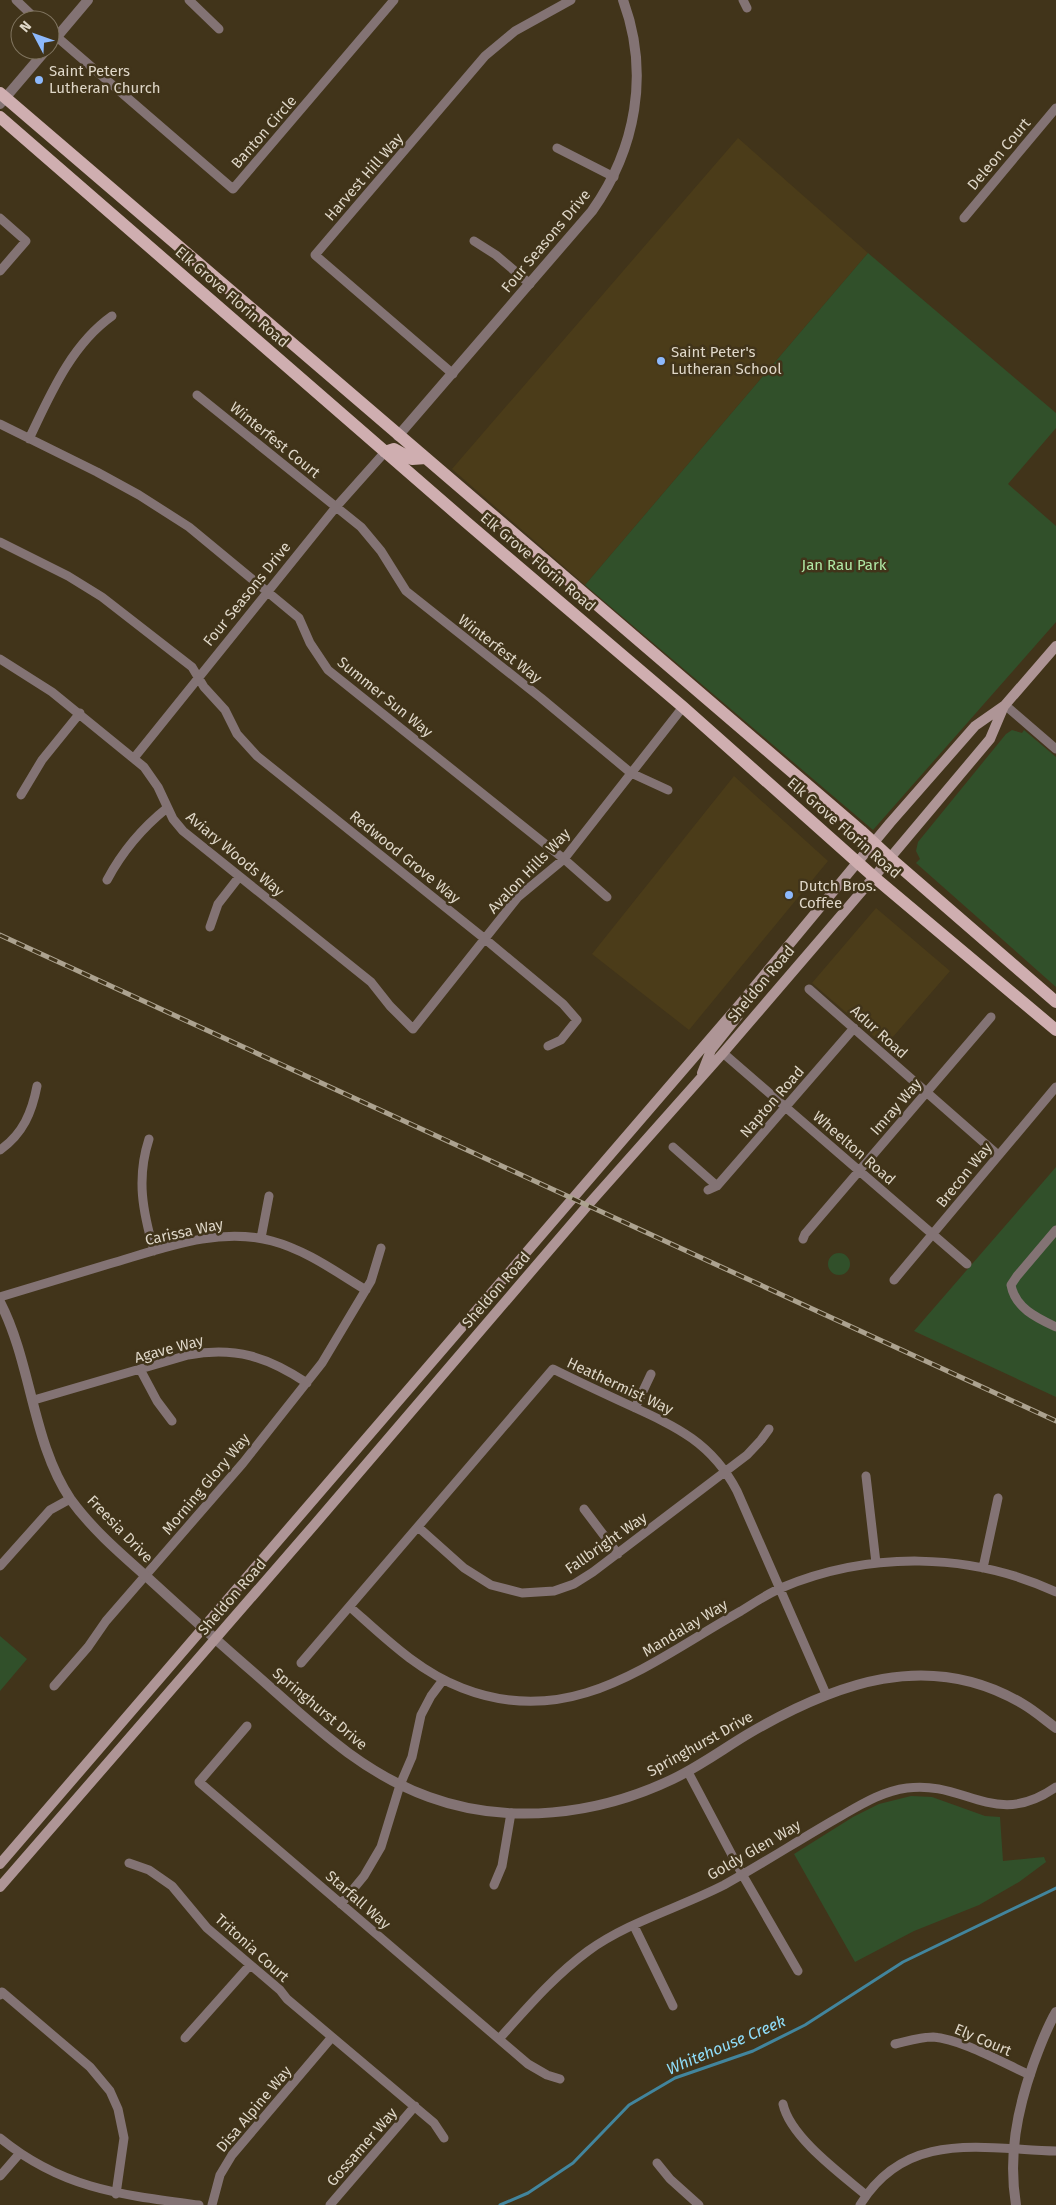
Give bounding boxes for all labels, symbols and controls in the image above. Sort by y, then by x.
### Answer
north arrow [10,10,60,60]
text: N [16,18,35,36]
place label: Saint Peters Lutheran Church [49,62,161,97]
marker: Saint Peters Lutheran Church [33,74,45,86]
street label: Banton Circle [228,92,300,172]
street label: Deleon Court [964,114,1035,194]
street label: Harvest Hill Way [321,129,407,225]
street label: Four Seasons Drive [498,186,594,296]
street label: Elk Grove Florin Road [172,243,292,351]
place label: Saint Peter's Lutheran School [671,343,782,378]
marker: Saint Peter's Lutheran School [655,355,667,367]
street label: Winterfest Court [226,398,324,482]
street label: Elk Grove Florin Road [477,509,599,615]
street label: Four Seasons Drive [199,538,295,650]
park label: Jan Rau Park [802,556,887,574]
street label: Winterfest Way [455,611,546,688]
street label: Summer Sun Way [334,653,437,741]
street label: Elk Grove Florin Road [784,774,904,882]
street label: Redwood Grove Way [346,807,465,908]
street label: Aviary Woods Way [182,808,288,901]
street label: Avalon Hills Way [484,824,574,917]
place label: Dutch Bros. Coffee [799,877,876,912]
marker: Dutch Bros. Coffee [783,889,795,901]
street label: Sheldon Road [724,942,798,1026]
street label: Adur Road [847,1002,911,1062]
street label: Napton Road [736,1063,808,1141]
street label: Imray Way [867,1075,926,1139]
street label: Wheelton Road [809,1107,899,1189]
street label: Brecon Way [932,1138,996,1211]
street label: Carissa Way [143,1215,225,1249]
street label: Sheldon Road [458,1248,534,1332]
street label: Agave Way [132,1331,206,1367]
street label: Heathermist Way [564,1353,677,1419]
street label: Morning Glory Way [158,1429,254,1538]
street label: Freesia Drive [83,1491,157,1567]
street label: Fallbright Way [562,1508,651,1578]
street label: Sheldon Road [194,1555,270,1639]
street label: Mandalay Way [639,1595,732,1661]
street label: Springhurst Drive [269,1664,371,1754]
street label: Springhurst Drive [644,1707,756,1781]
street label: Goldy Glen Way [704,1816,804,1884]
street label: Starfall Way [322,1867,395,1933]
street label: Tritonia Court [211,1910,293,1986]
water label: Whitehouse Creek [664,2011,789,2079]
street label: Ely Court [952,2020,1015,2060]
street label: Disa Alpine Way [213,2062,296,2156]
street label: Gossamer Way [323,2104,401,2190]

